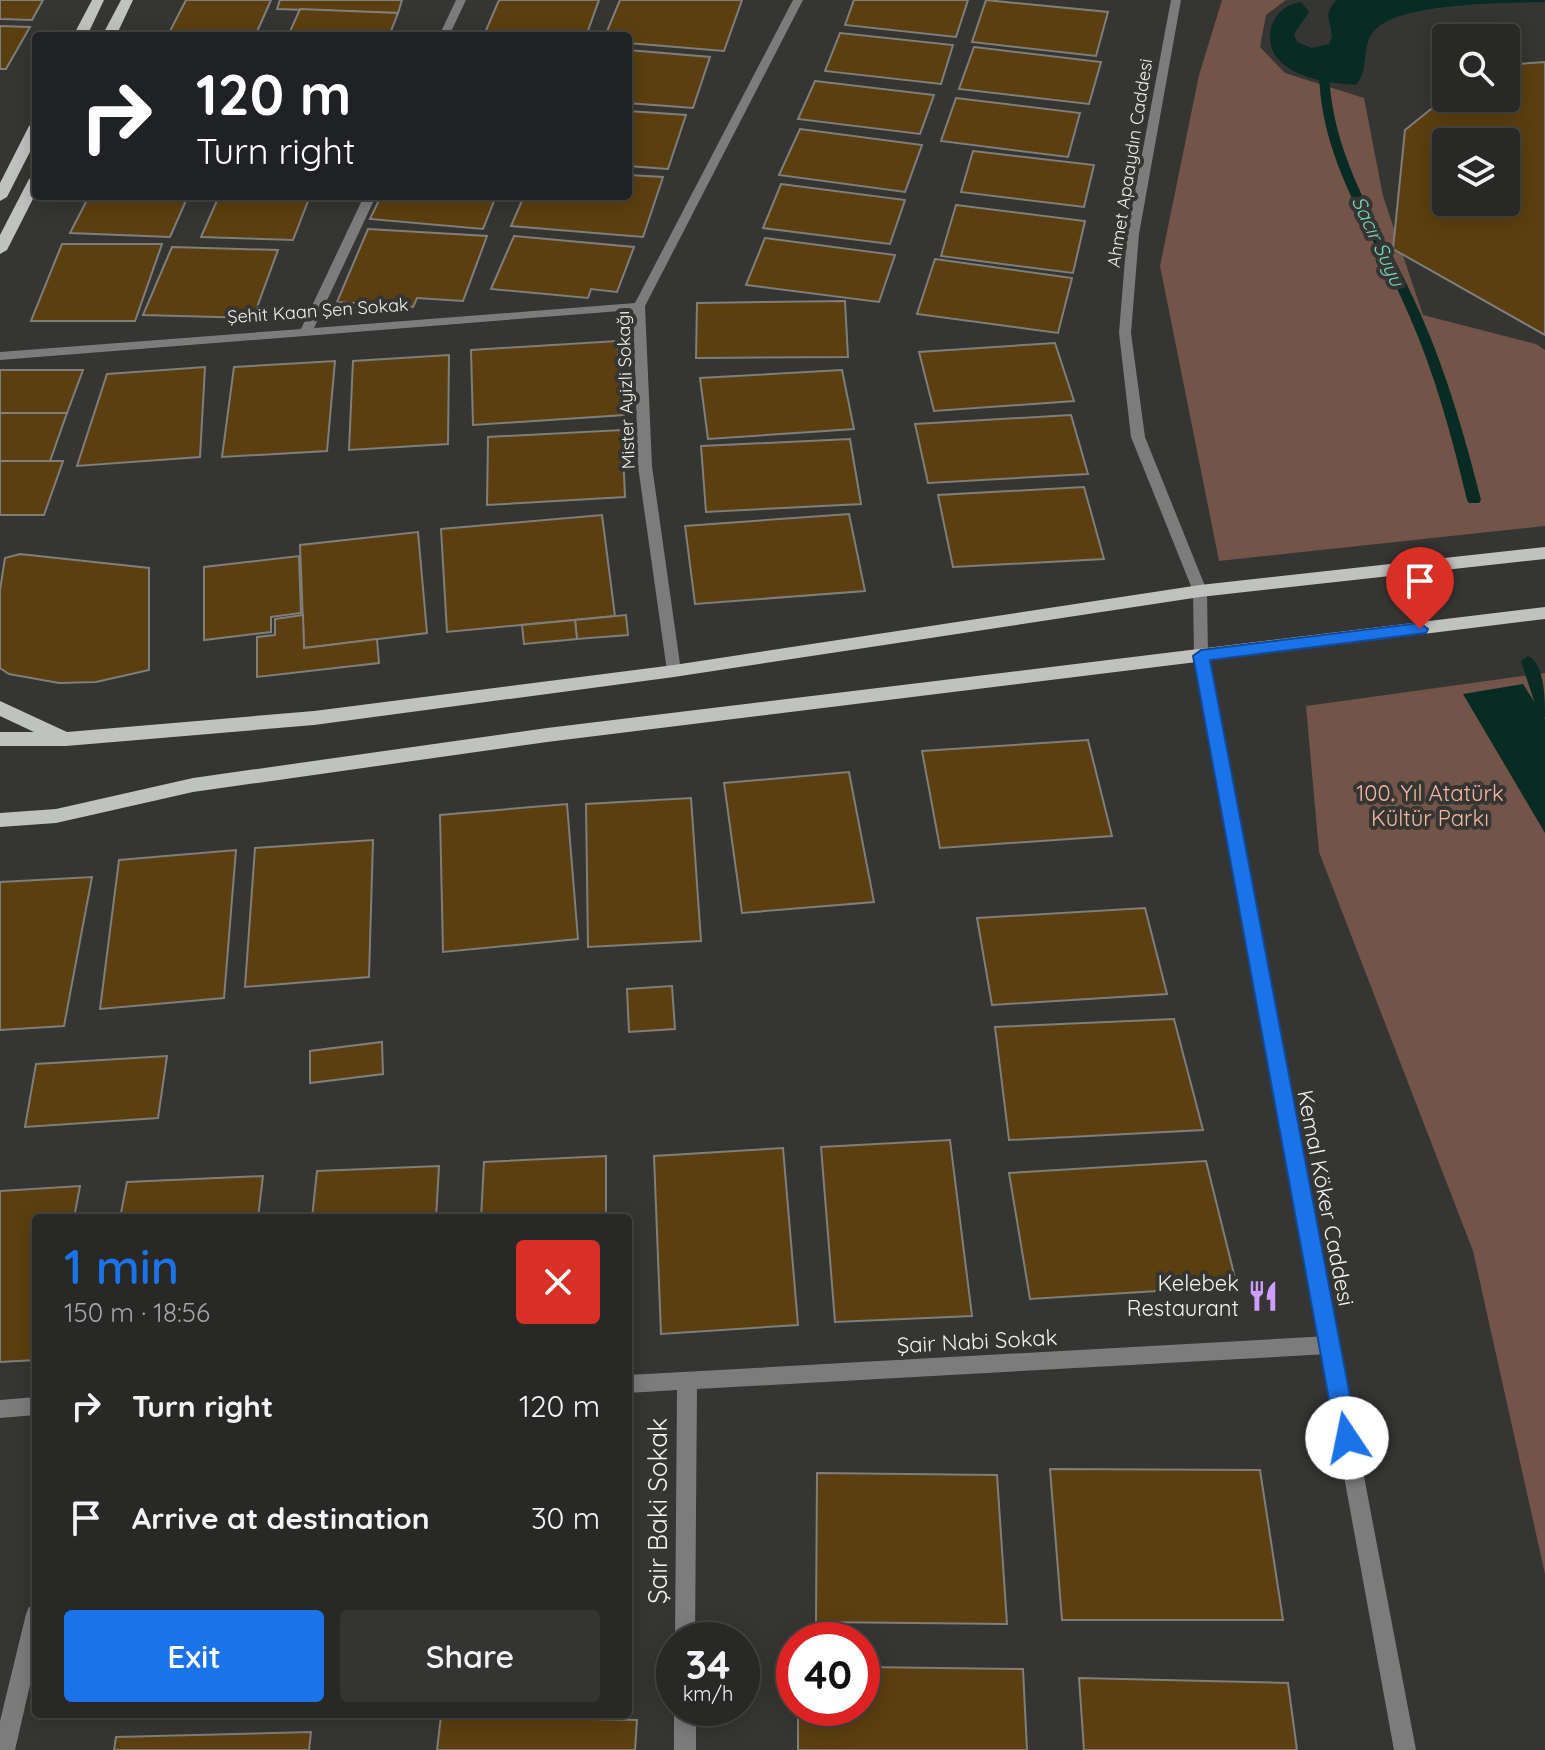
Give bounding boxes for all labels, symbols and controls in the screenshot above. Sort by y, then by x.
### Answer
map controls [1432,24,1520,216]
button: search [1432,24,1520,112]
street label: Ahmet Apaaydın Caddesi [1102,57,1157,269]
text: 120 m [196,59,351,129]
icon: right [64,64,168,168]
text: Turn right [196,128,355,173]
button: layers [1432,128,1520,216]
water label: Sacır Suyu [1347,192,1411,291]
street label: Şehit Kaan Şen Sokak [227,293,409,328]
street label: Mister Ayizli Sokağı [611,310,640,470]
pin [1386,547,1454,629]
icon: arrive [1398,559,1442,603]
park label: 100. Yıl Atatürk Kültür Parkı [1356,779,1504,832]
street label: Kemal Köker Caddesi [1291,1088,1361,1308]
text: 1 min [64,1236,179,1296]
button: close [516,1240,600,1324]
place label: Kelebek Restaurant [1127,1269,1239,1322]
restaurant icon: Kelebek Restaurant [1246,1279,1280,1313]
text: 150 m · 18:56 [64,1296,210,1329]
street label: Şair Nabi Sokak [896,1323,1058,1359]
icon: right [64,1384,108,1428]
text: Turn right [132,1387,273,1425]
text: 120 m [519,1387,600,1425]
position arrow [1305,1396,1389,1480]
street label: Şair Baki Sokak [641,1418,674,1604]
icon: arrive [64,1496,108,1540]
text: Arrive at destination [132,1499,430,1537]
text: 30 m [531,1499,600,1537]
button: Exit [64,1610,324,1702]
button: Share [340,1610,600,1702]
speed limit sign: 40 [776,1622,880,1726]
text: 34 [686,1639,731,1689]
text: km/h [683,1681,733,1706]

